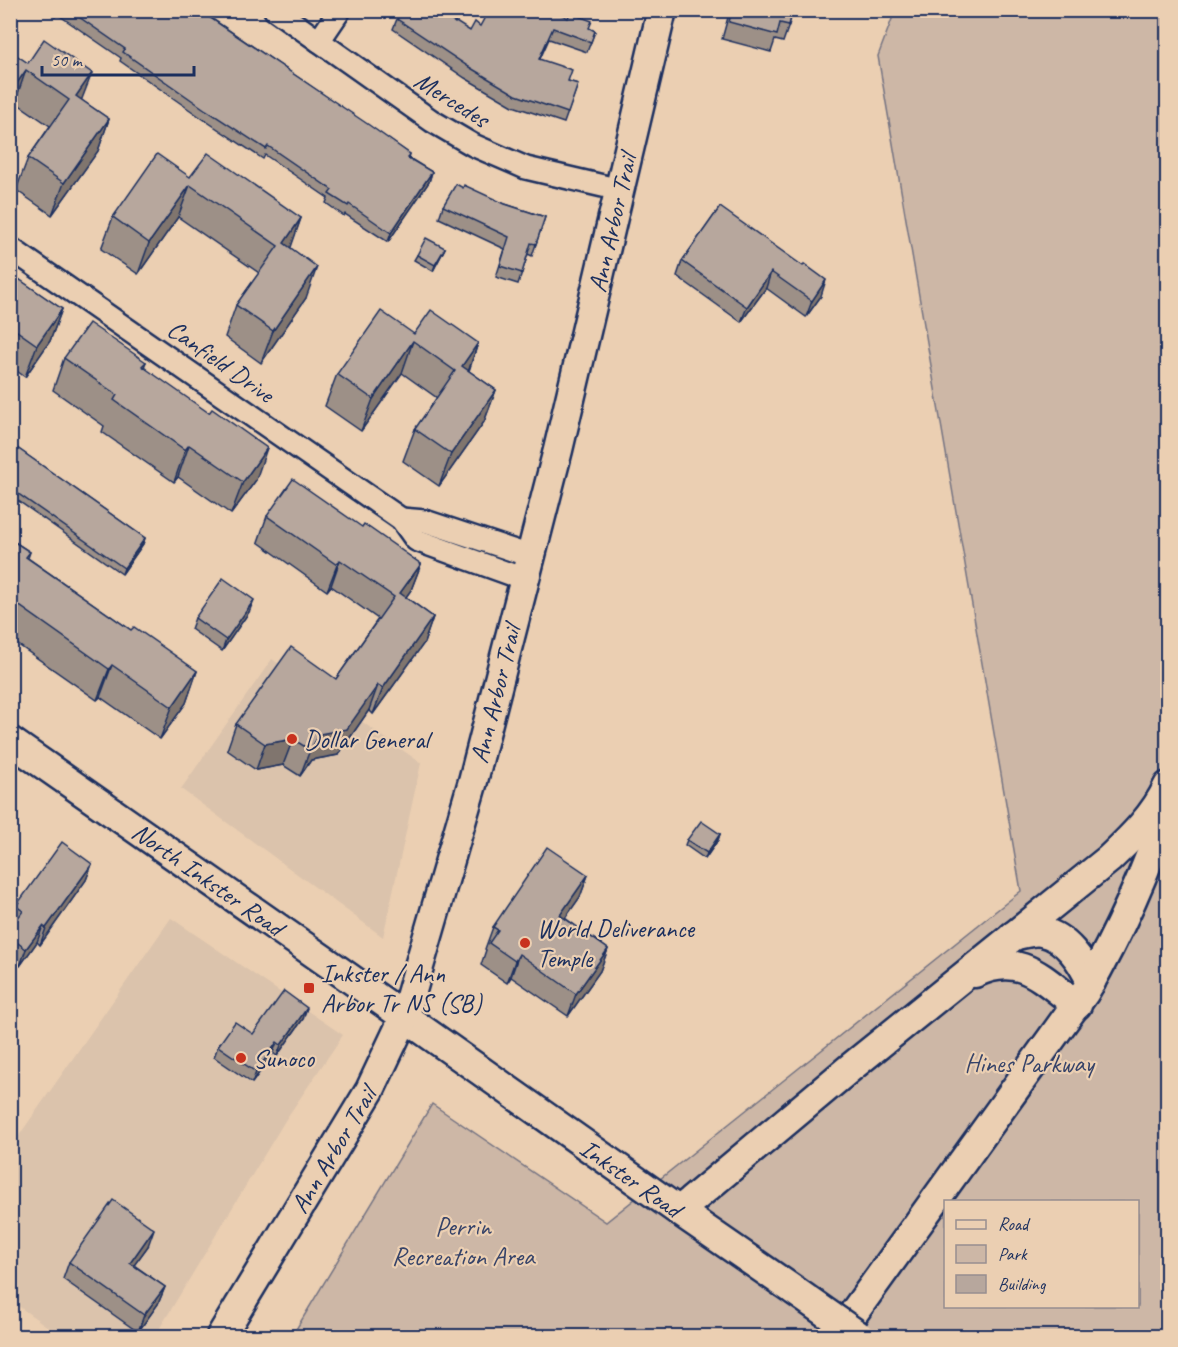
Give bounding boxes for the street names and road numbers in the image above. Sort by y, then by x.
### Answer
street label: Mercedes [408,64,497,136]
street label: Ann Arbor Trail [581,146,645,295]
street label: Canfield Drive [161,313,283,412]
street label: Ann Arbor Trail [462,617,530,766]
street label: North Inkster Road [126,815,293,946]
street label: Ann Arbor Trail [283,1078,386,1219]
street label: Inkster Road [573,1131,691,1228]

